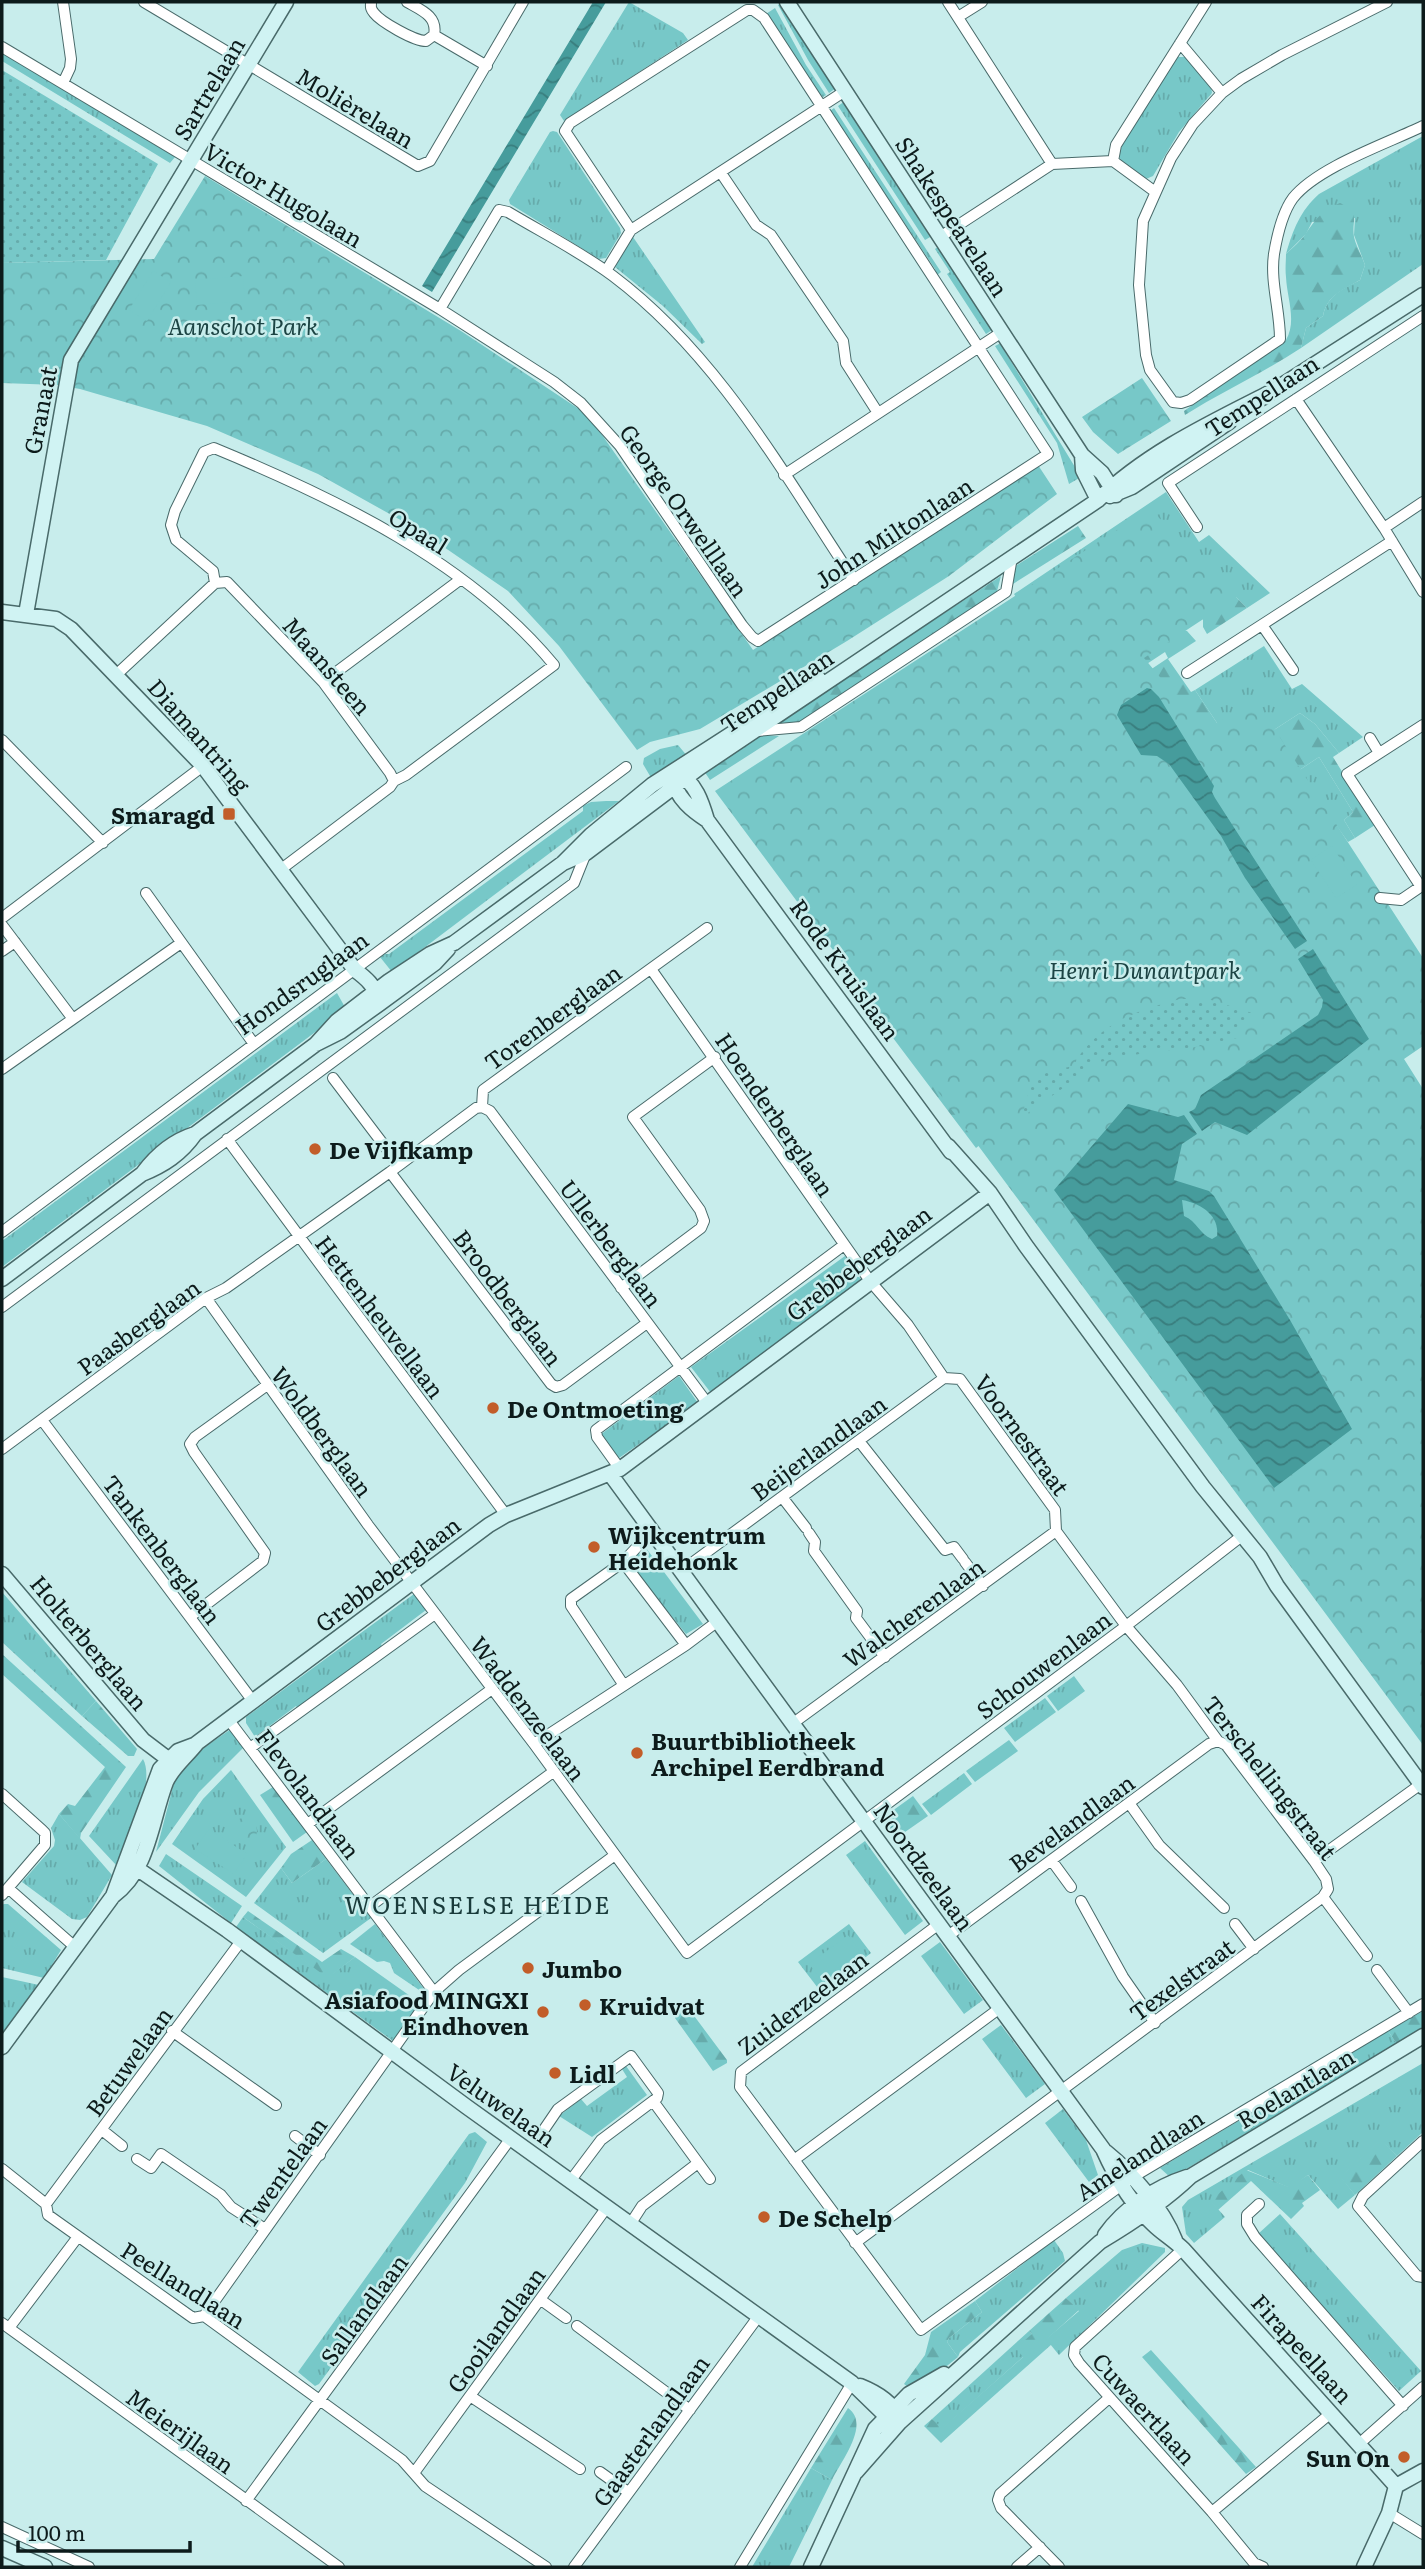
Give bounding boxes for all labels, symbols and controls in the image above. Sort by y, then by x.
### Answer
street label: Sartrelaan [164,30,252,146]
street label: Molièrelaan [290,58,422,156]
street label: Shakespearelaan [888,129,1018,303]
street label: Victor Hugolaan [198,133,370,255]
park label: Aanschot Park [168,308,319,342]
street label: Tempellaan [1197,345,1325,445]
street label: Granaat [14,362,64,457]
street label: George Orwelllaan [612,416,758,604]
street label: John Miltonlaan [807,468,979,596]
street label: Opaal [383,499,455,562]
street label: Maansteen [276,608,380,722]
street label: Tempellaan [713,640,839,740]
street label: Diamantring [141,670,259,800]
place label: Smaragd [111,797,215,831]
marker: Smaragd [221,806,237,822]
street label: Rode Kruislaan [783,891,909,1047]
street label: Hondsruglaan [227,922,375,1042]
park label: Henri Dunantpark [1049,952,1241,986]
street label: Torenberglaan [476,955,628,1077]
street label: Hoenderberglaan [708,1025,844,1203]
place label: De Vijfkamp [329,1132,473,1166]
marker: De Vijfkamp [307,1141,323,1157]
street label: Ullerberglaan [553,1172,671,1314]
street label: Grebbeberglaan [778,1196,938,1328]
street label: Broodberglaan [446,1221,572,1373]
street label: Hettenheuvellaan [308,1227,454,1405]
street label: Paasberglaan [69,1270,207,1382]
street label: Woldberglaan [264,1359,382,1503]
street label: Voornestraat [967,1366,1079,1502]
street label: Beijerlandlaan [743,1386,893,1508]
place label: De Ontmoeting [507,1391,685,1425]
marker: De Ontmoeting [485,1400,501,1416]
street label: Tankenberglaan [95,1467,231,1631]
street label: Grebbeberglaan [307,1507,467,1639]
place label: Wijkcentrum Heidehonk [608,1517,766,1577]
marker: Wijkcentrum Heidehonk [586,1539,602,1555]
street label: Walcherenlaan [835,1549,991,1675]
street label: Holterberglaan [23,1567,157,1717]
street label: Schouwenlaan [968,1602,1118,1726]
street label: Waddenzeelaan [463,1628,595,1788]
street label: Terschellingstraat [1196,1688,1346,1867]
street label: Flevolandlaan [249,1721,369,1865]
place label: Buurtbibliotheek Archipel Eerdbrand [651,1723,884,1783]
marker: Buurtbibliotheek Archipel Eerdbrand [629,1745,645,1761]
street label: Bevelandlaan [1001,1765,1141,1879]
street label: Noordzeelaan [867,1795,983,1937]
district label: WOENSELSE HEIDE [344,1886,612,1921]
street label: Texelstraat [1121,1929,1241,2029]
street label: Zuiderzeelaan [730,1942,874,2062]
place label: Jumbo [542,1951,622,1985]
marker: Jumbo [520,1960,536,1976]
place label: Asiafood MINGXI Eindhoven [325,1982,529,2042]
place label: Kruidvat [599,1988,705,2022]
marker: Kruidvat [577,1997,593,2013]
street label: Betuwelaan [76,1999,180,2123]
marker: Asiafood MINGXI Eindhoven [535,2004,551,2020]
street label: Roelantlaan [1230,2038,1360,2136]
street label: Veluwelaan [441,2054,563,2154]
place label: Lidl [569,2056,616,2090]
marker: Lidl [547,2065,563,2081]
street label: Amelandlaan [1068,2100,1210,2208]
street label: Twentelaan [230,2109,334,2235]
place label: De Schelp [778,2200,892,2234]
marker: De Schelp [756,2209,772,2225]
street label: Peellandlaan [115,2232,253,2336]
street label: Sallandlaan [311,2246,415,2372]
street label: Gooilandlaan [438,2259,552,2399]
street label: Firapeellaan [1244,2285,1362,2411]
street label: Cuwaertlaan [1085,2344,1205,2472]
street label: Gaasterlandlaan [583,2347,717,2513]
street label: Meierijlaan [120,2379,242,2481]
place label: Sun On [1306,2440,1390,2474]
marker: Sun On [1396,2449,1412,2465]
scale bar [18,2510,189,2554]
text: 100 m [28,2516,85,2547]

